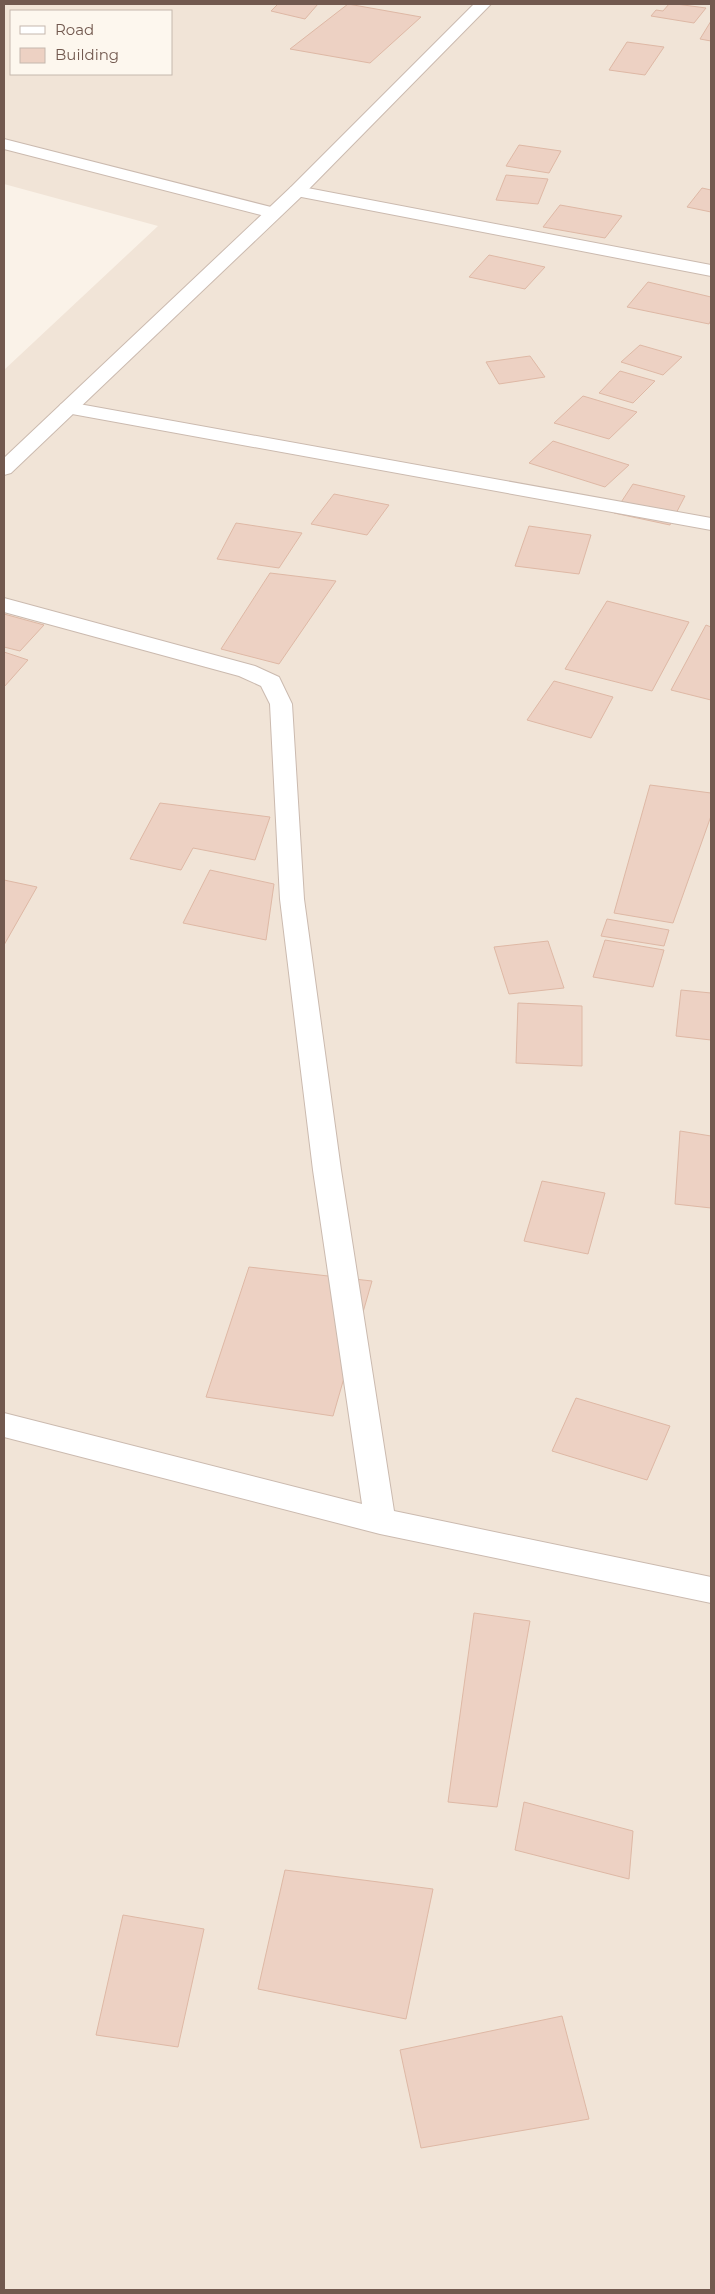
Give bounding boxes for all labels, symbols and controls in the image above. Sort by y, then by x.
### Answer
legend [10,10,172,75]
text: Road [55,20,94,39]
text: Building [55,45,119,64]

